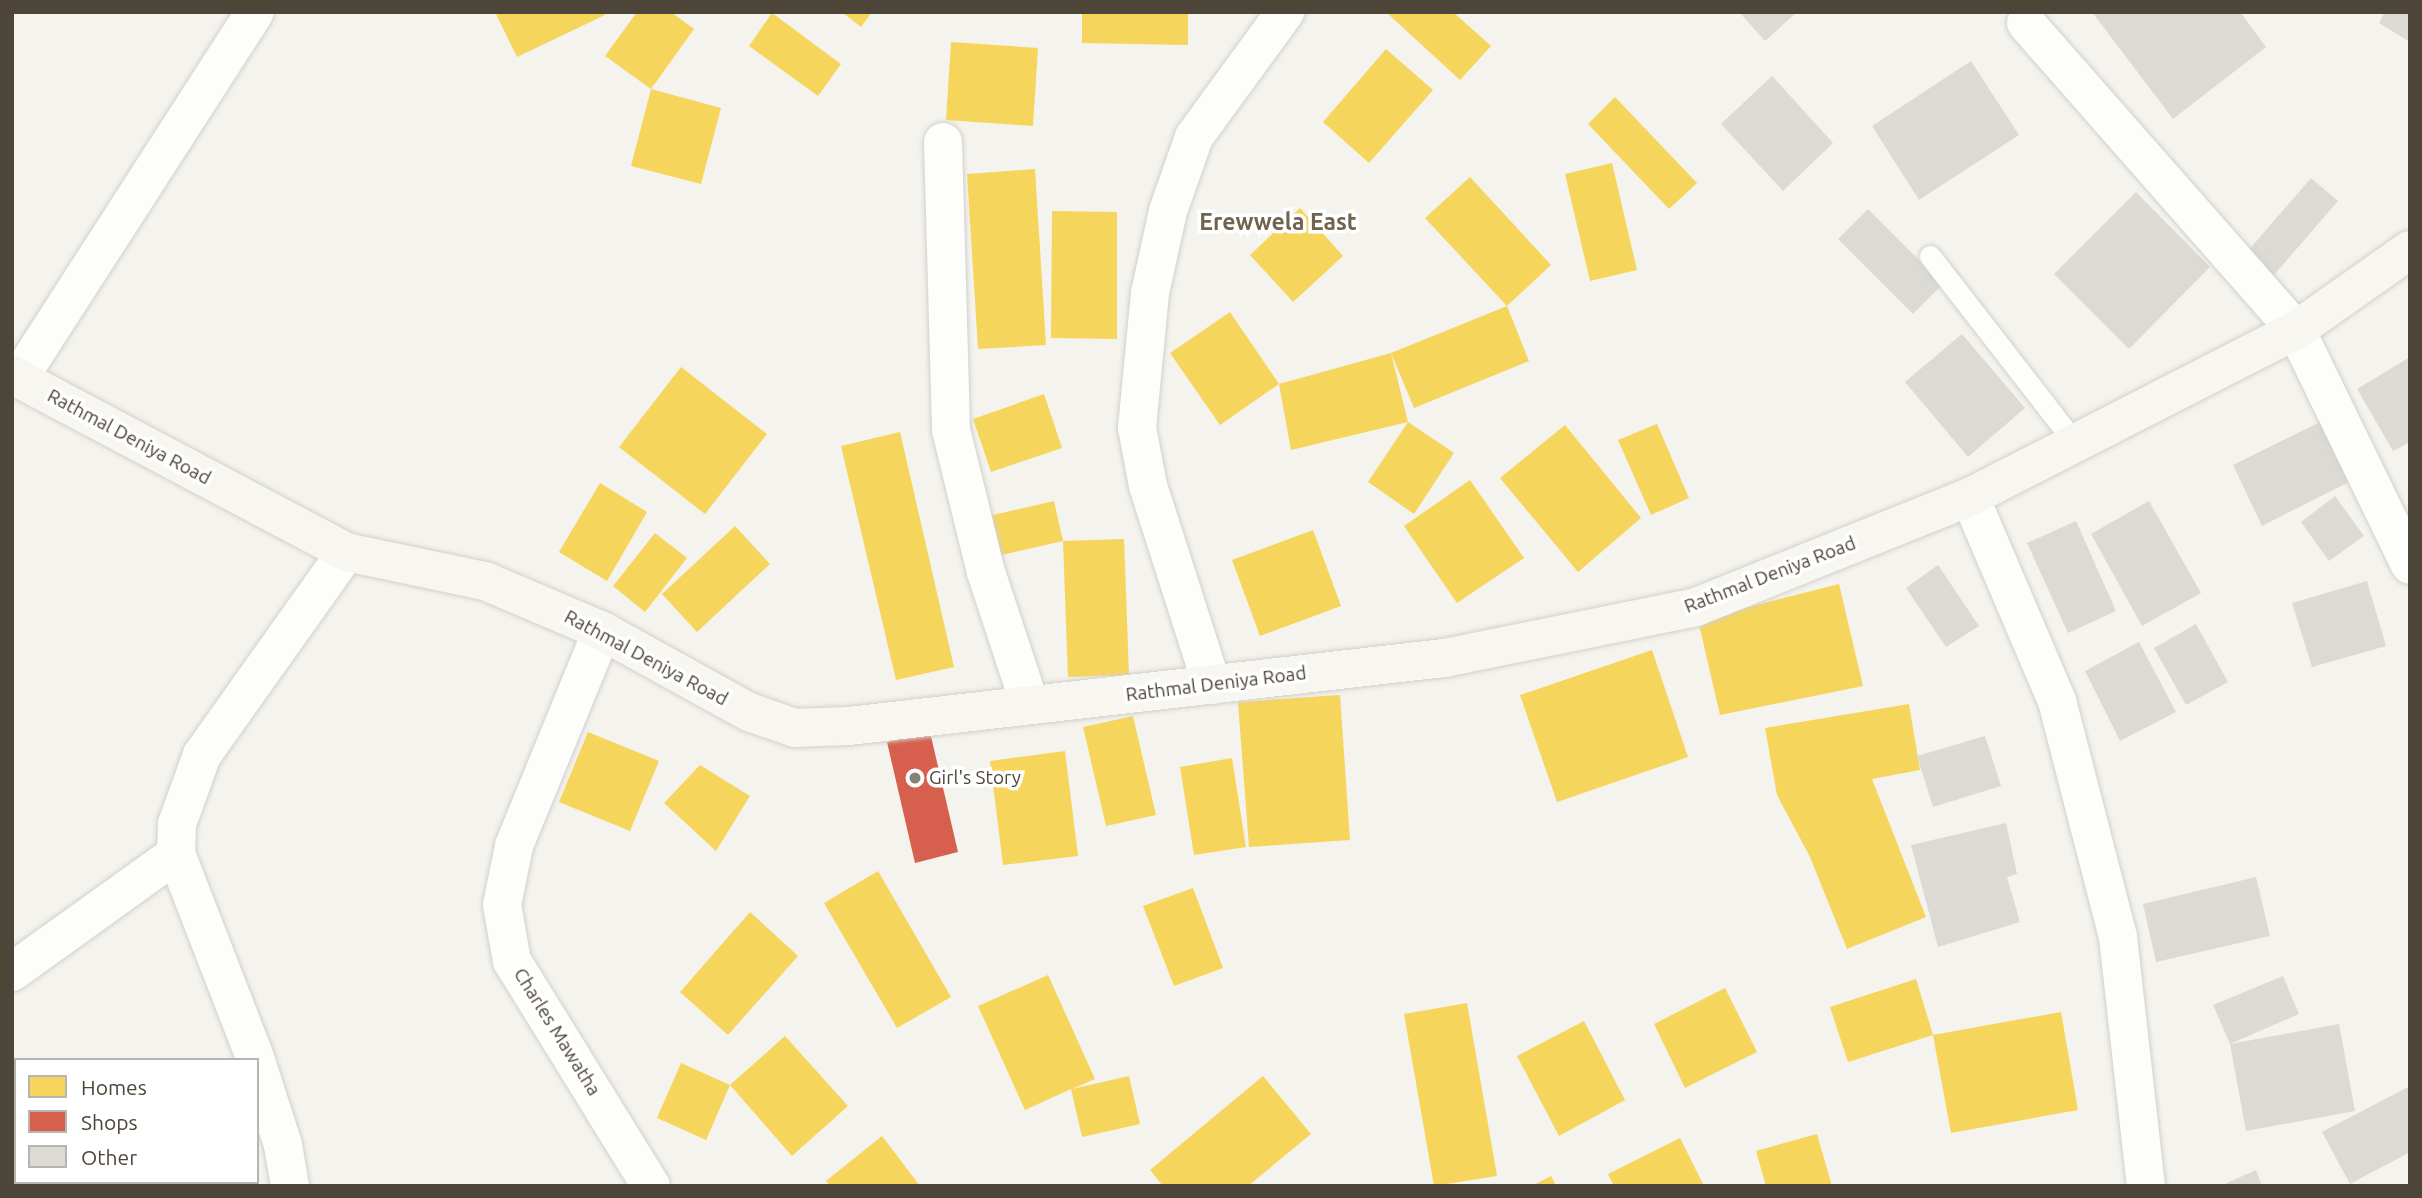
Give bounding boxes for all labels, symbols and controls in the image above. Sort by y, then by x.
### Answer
district label: Erewwela East [1199,208,1357,236]
street label: Rathmal Deniya Road [43,384,215,490]
street label: Rathmal Deniya Road [1681,532,1859,618]
street label: Rathmal Deniya Road [560,605,732,711]
street label: Rathmal Deniya Road [1124,662,1308,706]
place label: Girl's Story [929,767,1021,789]
marker: Girl's Story [907,770,923,786]
street label: Charles Mawatha [509,964,605,1100]
legend [14,1058,259,1184]
text: Homes [81,1075,147,1099]
text: Shops [81,1110,138,1134]
text: Other [81,1145,137,1169]

